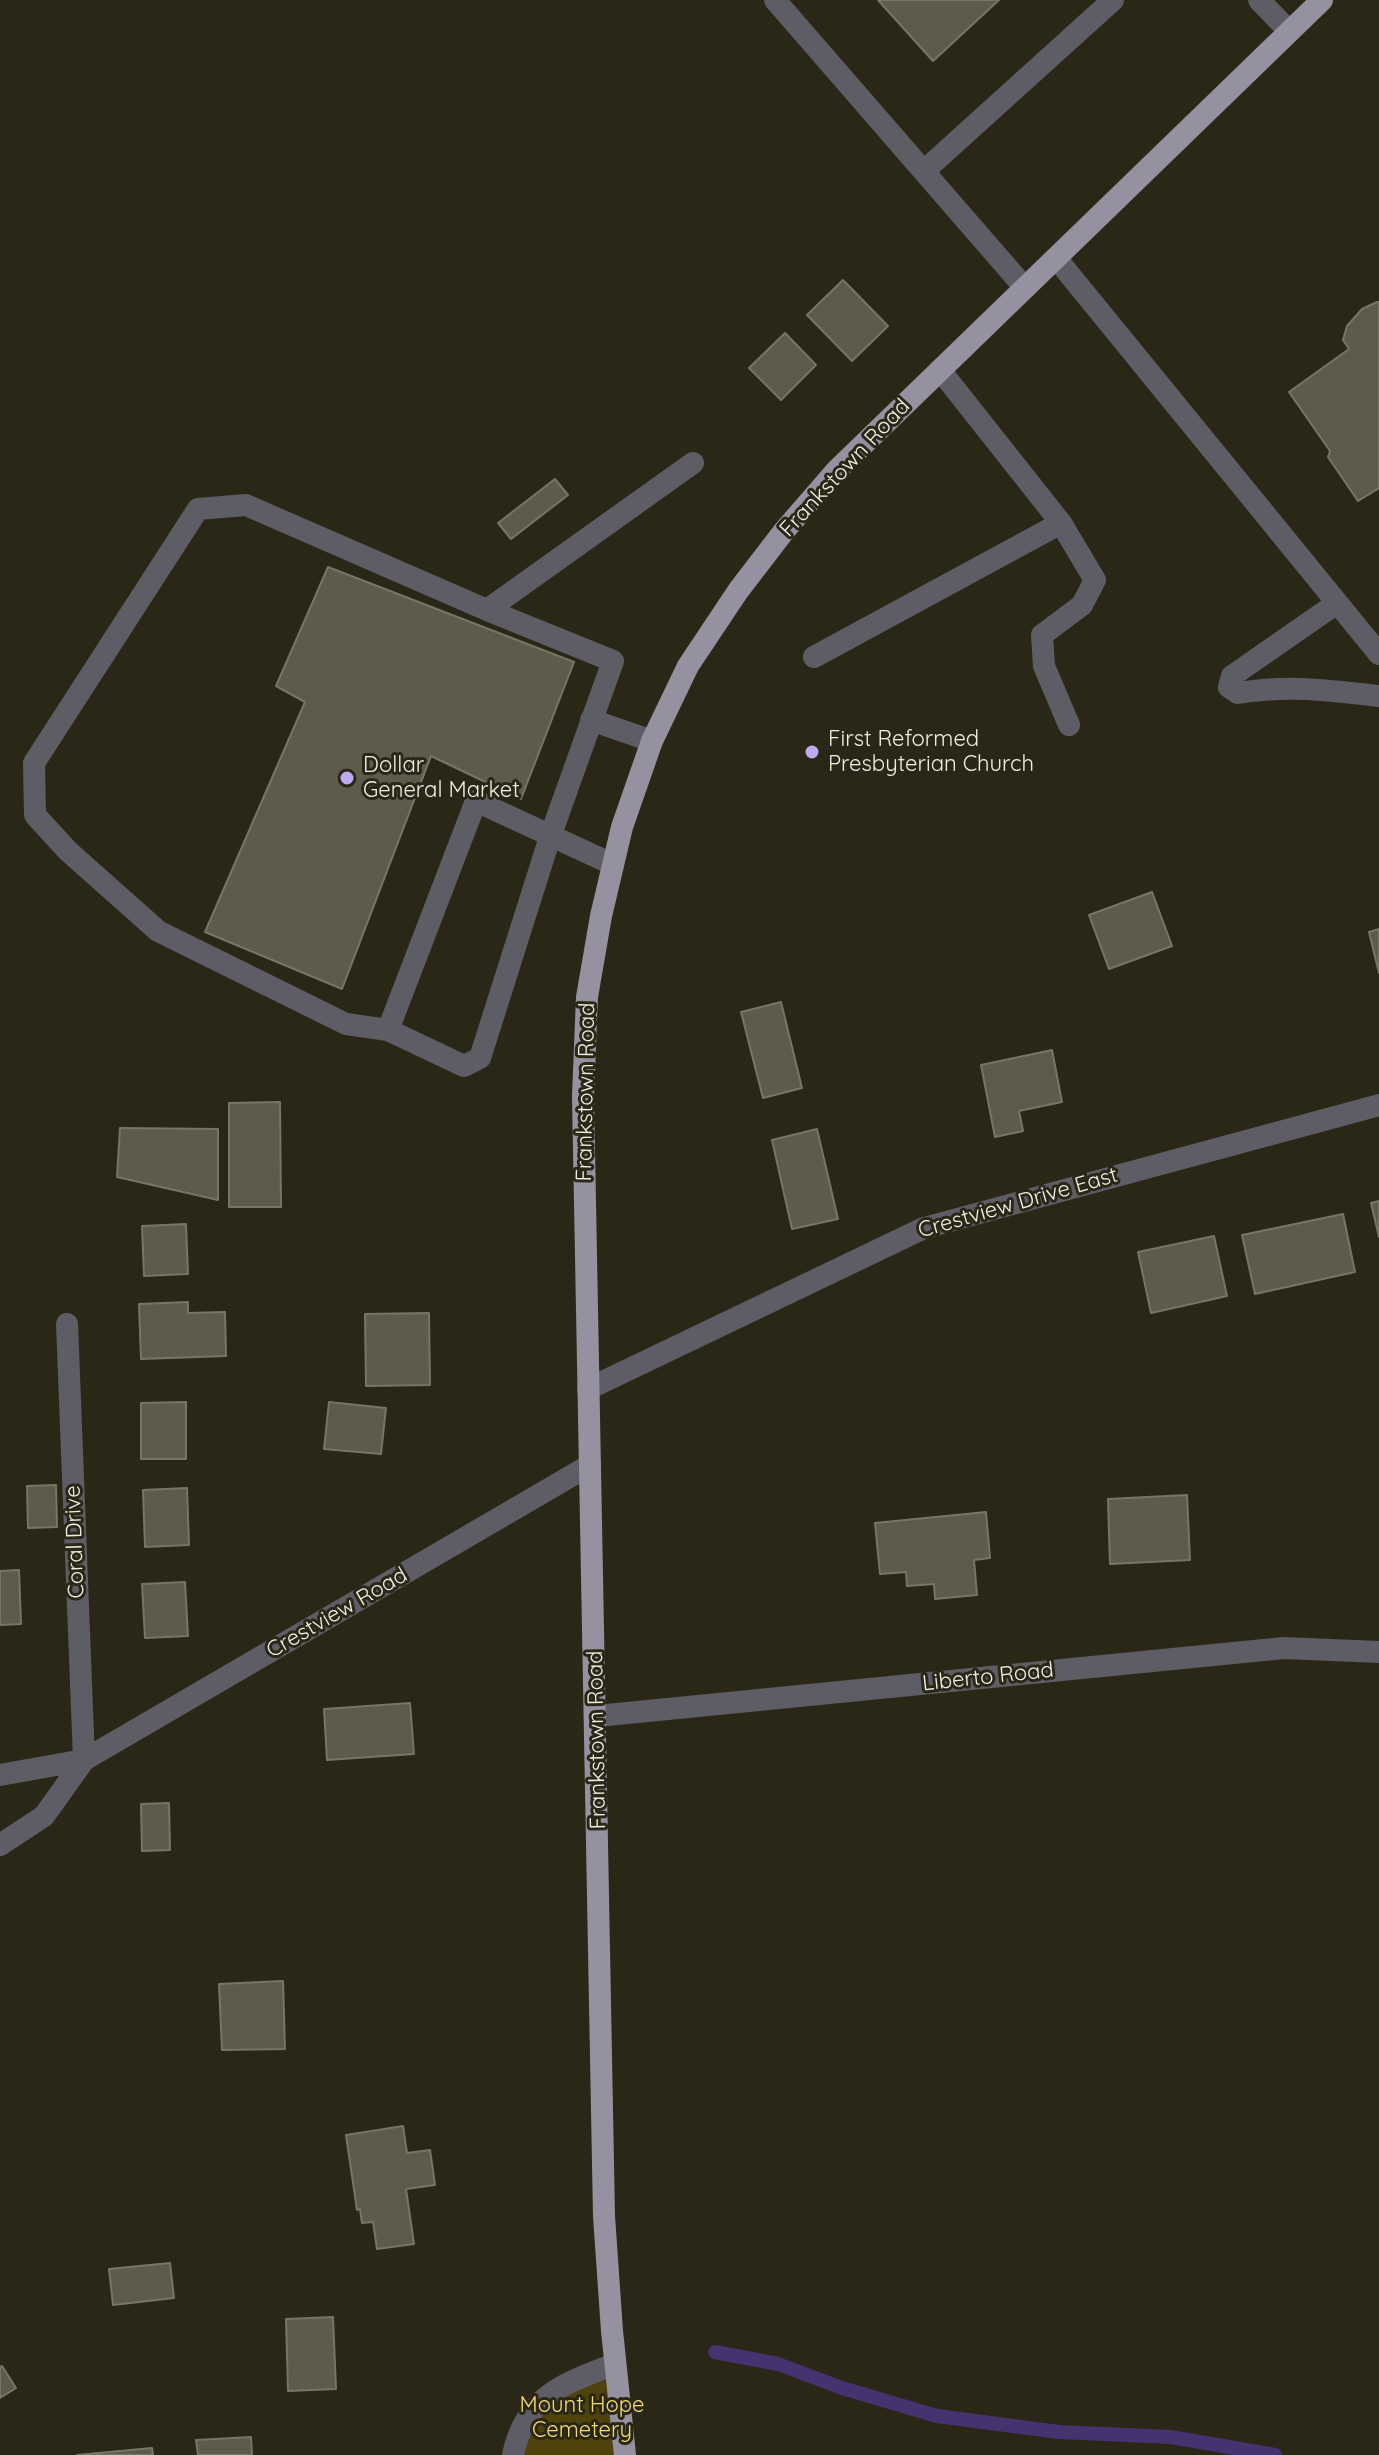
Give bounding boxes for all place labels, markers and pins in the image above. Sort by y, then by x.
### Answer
place label: First Reformed Presbyterian Church [828,726,1034,778]
marker: First Reformed Presbyterian Church [803,743,821,761]
place label: Dollar General Market [363,752,520,804]
marker: Dollar General Market [338,769,356,787]

